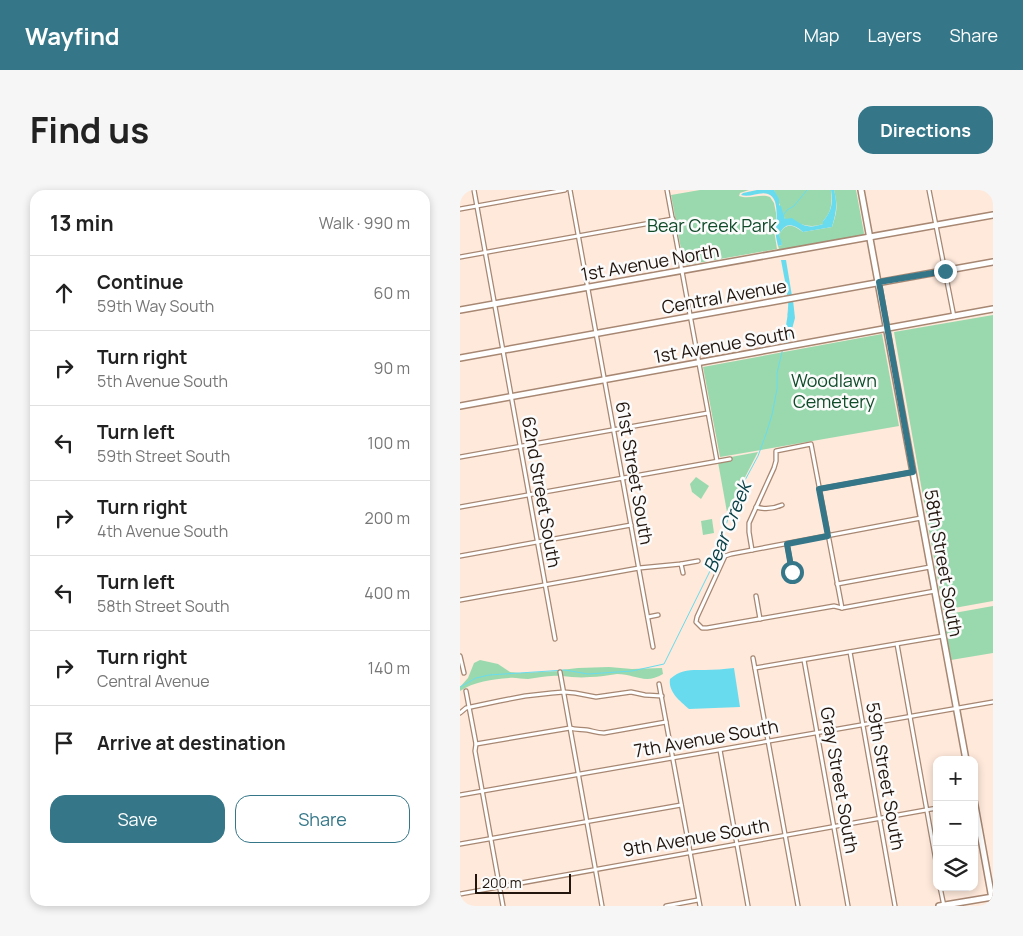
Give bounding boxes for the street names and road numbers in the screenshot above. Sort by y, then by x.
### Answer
street label: 1st Avenue North [579,238,721,286]
street label: Central Avenue [660,273,788,319]
street label: 1st Avenue South [652,320,796,368]
street label: 61st Street South [611,400,659,546]
street label: 62nd Street South [517,415,567,569]
street label: 58th Street South [919,487,969,639]
street label: 59th Street South [861,700,911,852]
street label: Gray Street South [815,705,865,855]
street label: 7th Avenue South [632,713,780,763]
street label: 9th Avenue South [621,812,771,862]

